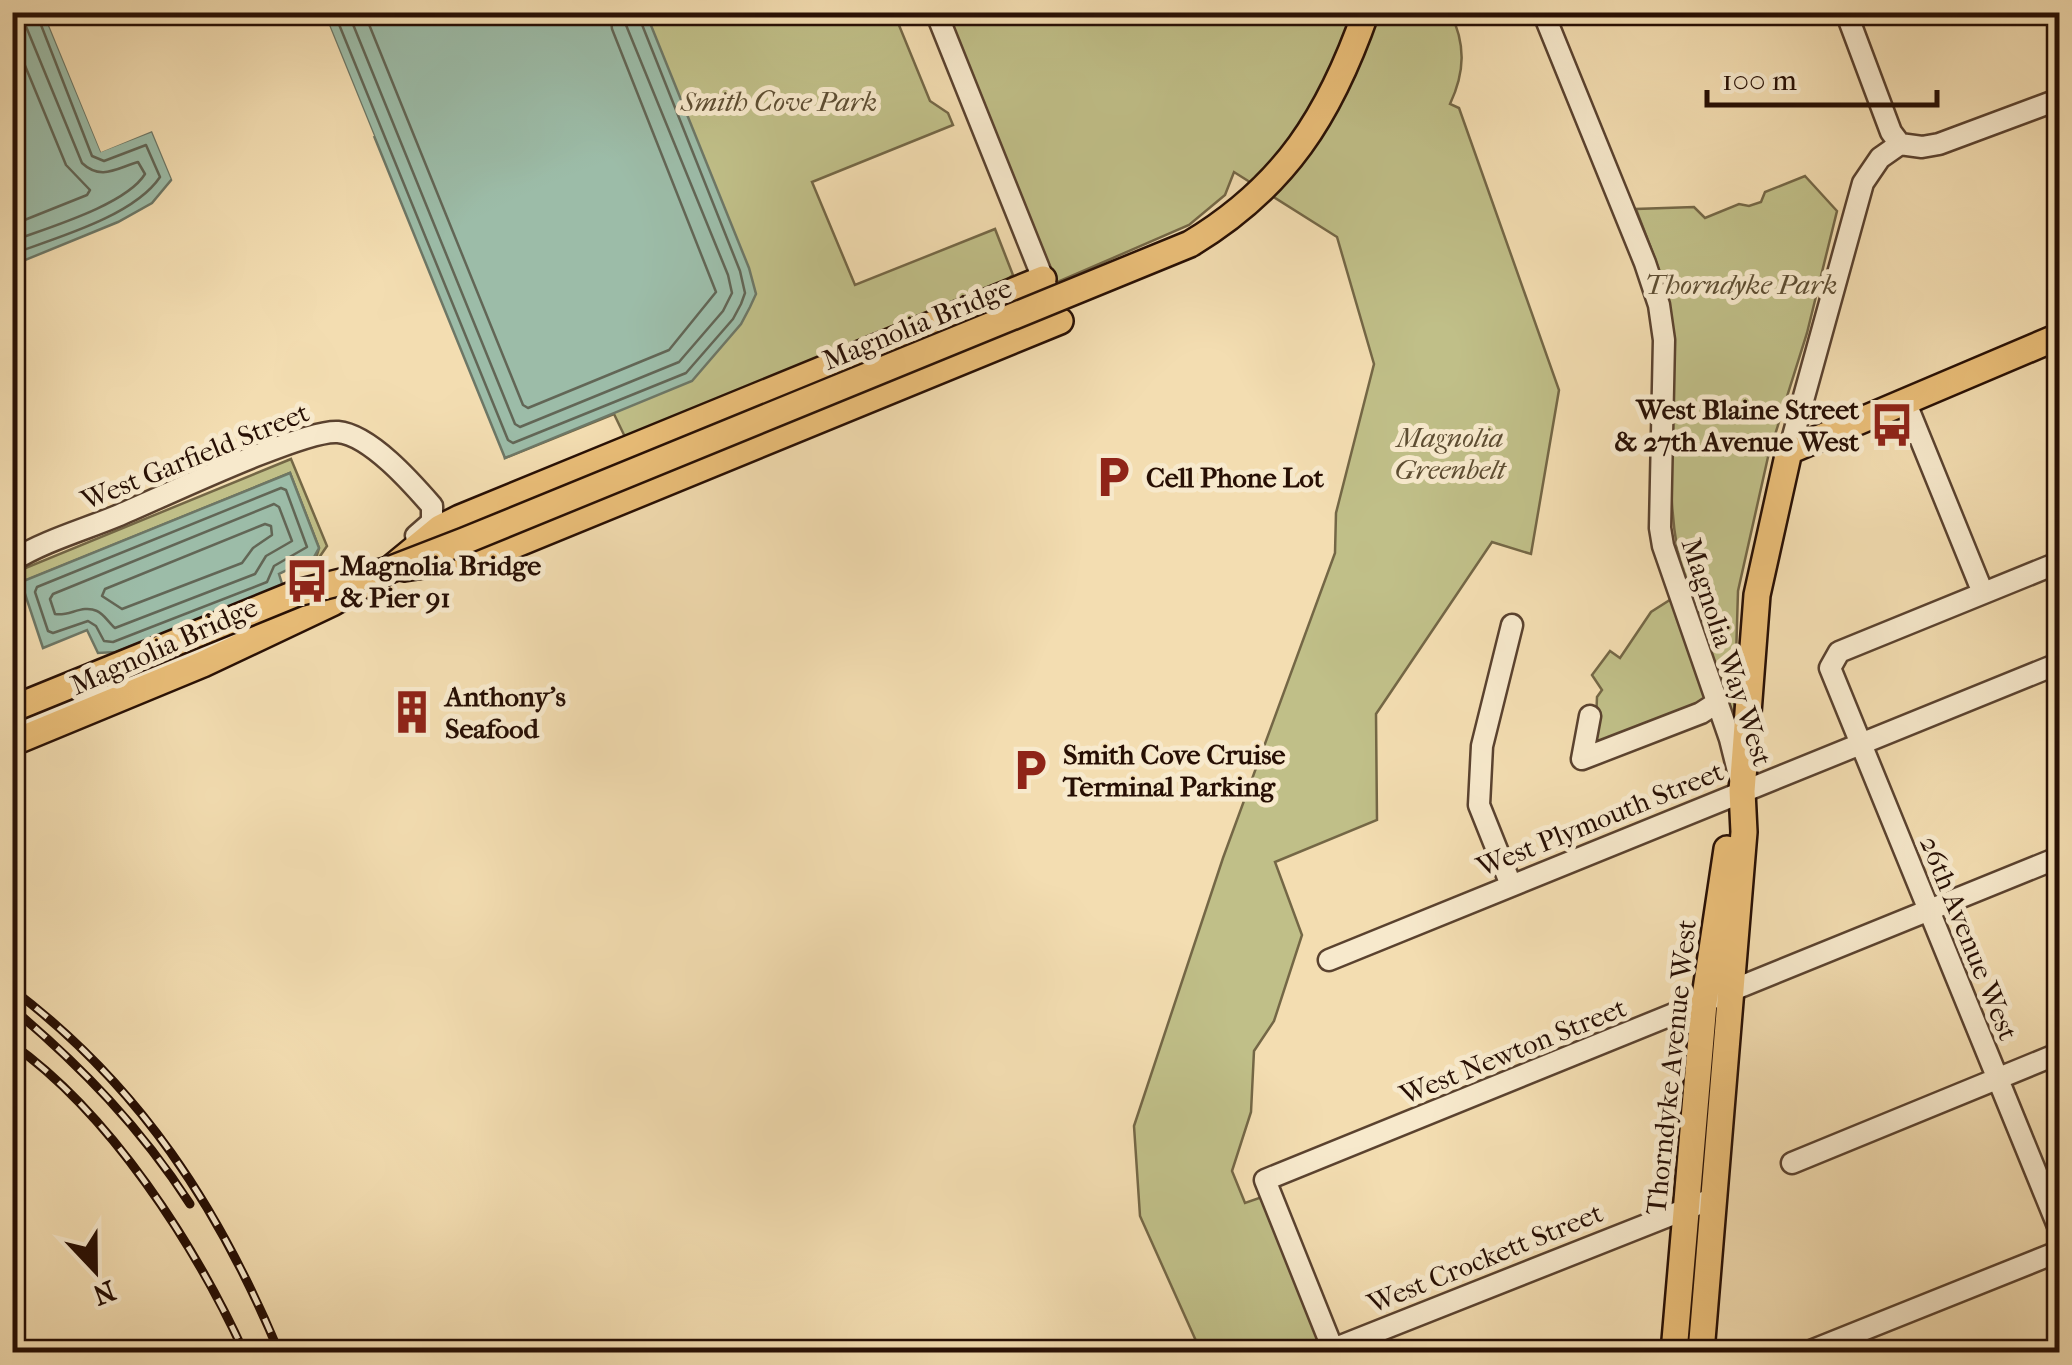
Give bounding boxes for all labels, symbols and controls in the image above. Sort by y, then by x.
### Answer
scale bar [1707,45,1937,107]
text: 100 m [1722,63,1797,98]
park label: Smith Cove Park [680,85,877,118]
park label: Thorndyke Park [1645,268,1837,301]
street label: Magnolia Bridge [818,271,1016,377]
place label: West Blaine Street & 27th Avenue West [1614,393,1860,458]
street label: West Garfield Street [75,395,314,517]
bus stop icon: West Blaine Street & 27th Avenue West [1868,401,1916,449]
park label: Magnolia Greenbelt [1394,421,1507,486]
parking icon: Cell Phone Lot [1089,453,1137,501]
place label: Cell Phone Lot [1146,461,1325,494]
street label: Magnolia Way West [1675,534,1779,770]
place label: Magnolia Bridge & Pier 91 [340,549,541,614]
bus stop icon: Magnolia Bridge & Pier 91 [283,557,331,605]
street label: Magnolia Bridge [65,590,263,702]
place label: Anthony's Seafood [443,680,566,745]
building icon: Anthony's Seafood [388,688,436,736]
place label: Smith Cove Cruise Terminal Parking [1062,738,1286,803]
parking icon: Smith Cove Cruise Terminal Parking [1006,746,1054,794]
street label: West Plymouth Street [1471,754,1728,884]
street label: 26th Avenue West [1913,831,2025,1045]
street label: Thorndyke Avenue West [1639,918,1703,1216]
street label: West Newton Street [1394,991,1631,1112]
street label: West Crockett Street [1362,1196,1607,1321]
north arrow [45,1220,145,1320]
text: N [87,1273,120,1312]

